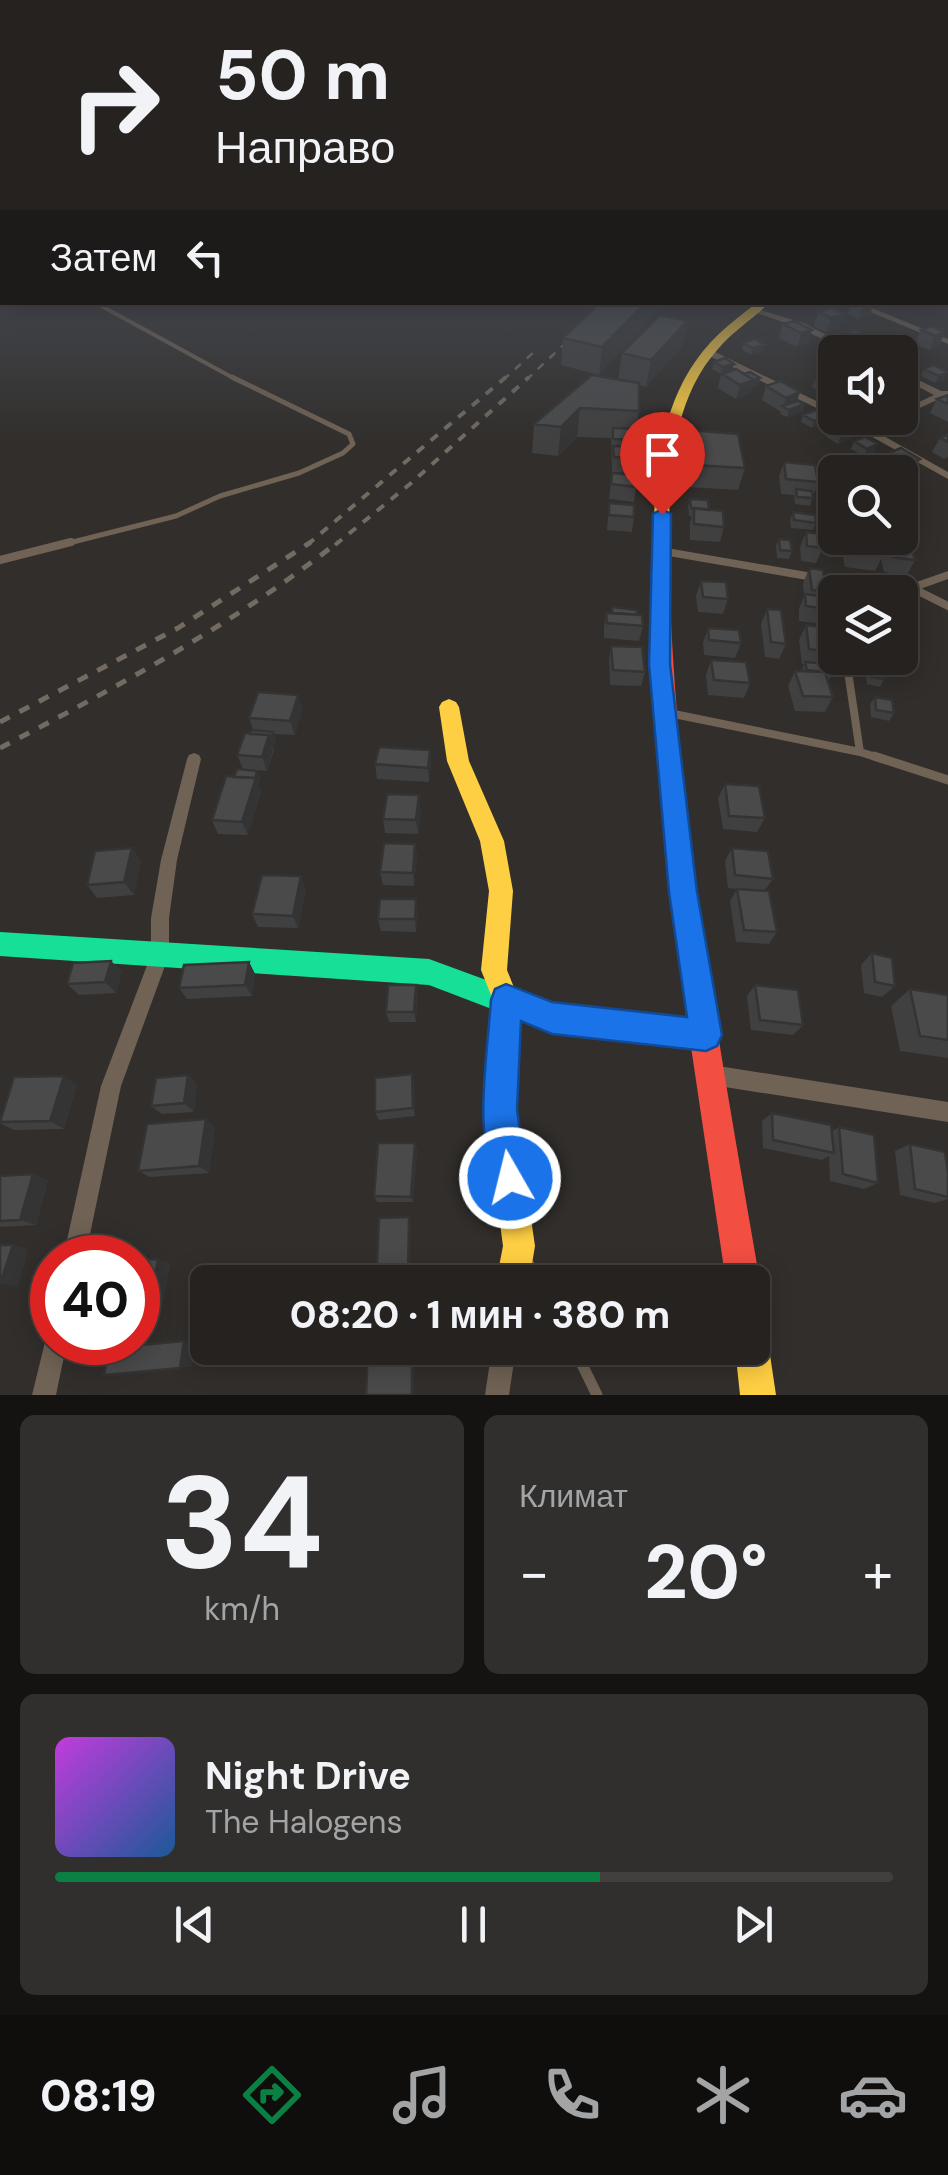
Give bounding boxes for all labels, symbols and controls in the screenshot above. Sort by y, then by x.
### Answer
text: 50 m [215,30,390,121]
icon: right [50,40,180,170]
text: Направо [215,118,395,177]
icon: left [178,230,233,285]
text: Затем [50,233,158,283]
map controls [818,335,918,675]
button: sound [818,335,918,435]
pin [620,412,705,515]
icon: arrive [635,427,690,482]
button: search [818,455,918,555]
button: layers [818,575,918,675]
position arrow [458,1126,562,1230]
speed limit sign: 40 [30,1235,160,1365]
text: 08:20 · 1 мин · 380 m [290,1290,670,1340]
text: 34 [161,1438,323,1607]
text: Климат [519,1475,628,1517]
text: 20° [644,1524,768,1621]
text: − [519,1537,549,1609]
text: + [863,1537,893,1609]
text: km/h [204,1588,280,1630]
text: Night Drive [205,1751,411,1801]
text: The Halogens [205,1801,403,1843]
icon: previous [167,1897,222,1952]
icon: pause [446,1897,501,1952]
icon: next [726,1897,781,1952]
icon: directions [237,2060,307,2130]
icon: music [387,2060,457,2130]
icon: phone [537,2060,607,2130]
icon: climate [688,2060,758,2130]
icon: car [838,2060,908,2130]
text: 08:19 [40,2066,157,2125]

